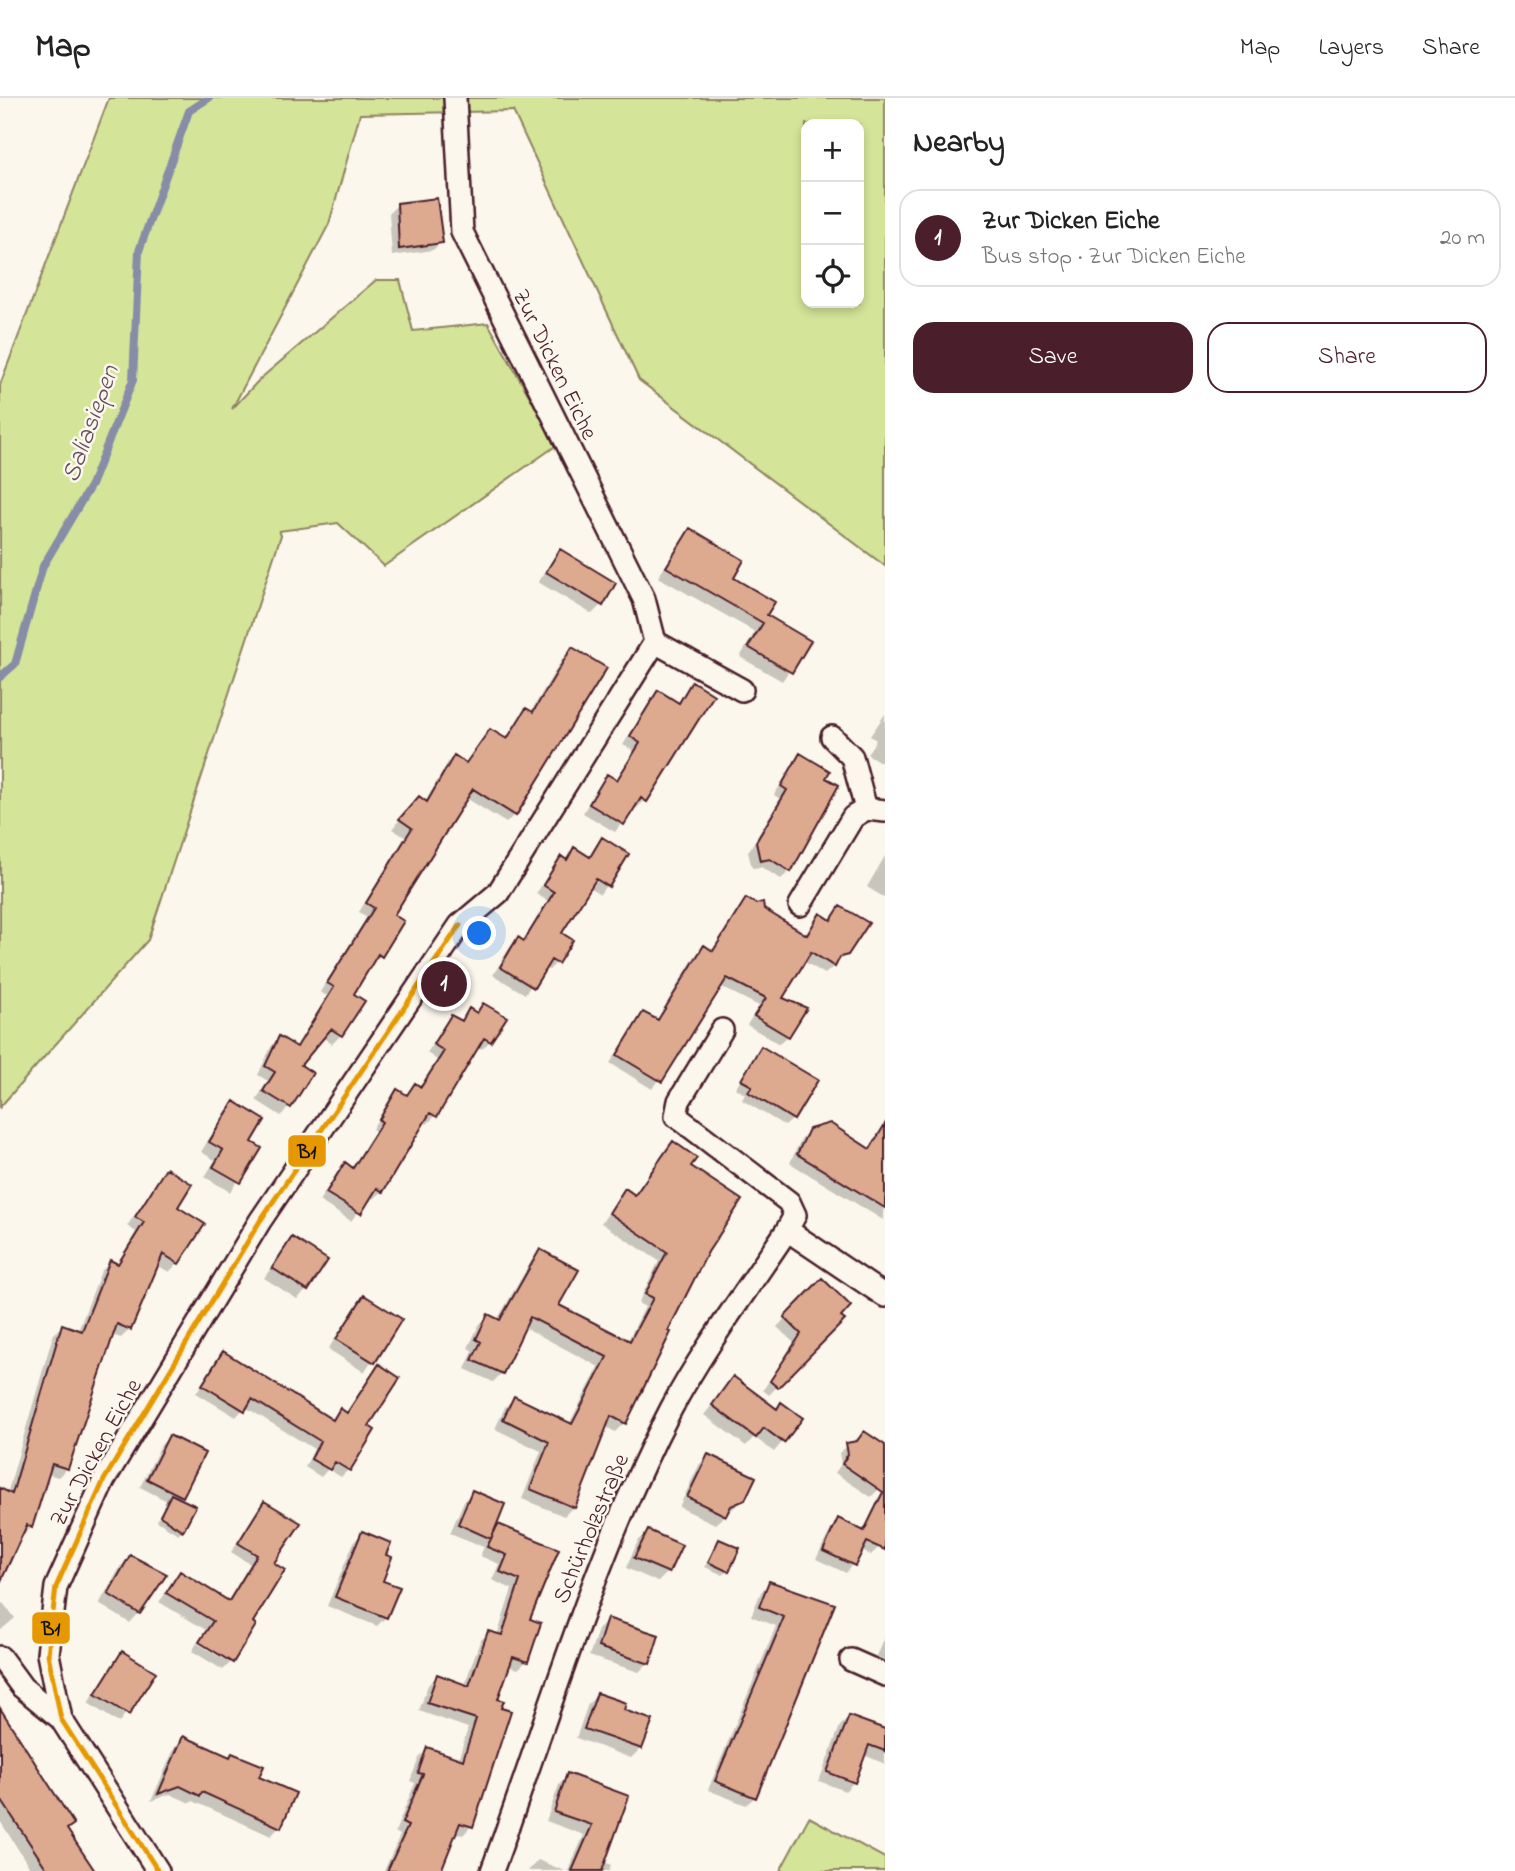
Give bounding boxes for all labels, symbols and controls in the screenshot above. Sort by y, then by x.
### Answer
text: Map [35,24,91,72]
text: Map [1240,31,1280,66]
text: Layers [1318,31,1384,66]
text: Share [1422,31,1480,66]
map controls [801,119,864,308]
button: + [801,119,864,182]
text: Nearby [913,122,1005,166]
button: − [801,182,864,245]
text: Zur Dicken Eiche [982,203,1160,241]
text: 1 [934,222,942,255]
text: 20 m [1440,222,1485,255]
text: Bus stop · Zur Dicken Eiche [982,241,1246,274]
button: locate [801,245,864,308]
street label: Zur Dicken Eiche [502,284,606,447]
button: Save [913,322,1193,393]
button: Share [1207,322,1487,393]
water label: Saliasiepen [53,359,131,488]
your location [462,916,496,950]
pin: 1 [421,958,467,1010]
line badge: B1 [287,1134,327,1168]
text: B1 [297,1140,316,1167]
street label: Zur Dicken Eiche [42,1373,152,1533]
street label: Schürholzstraße [545,1448,640,1609]
line badge: B1 [31,1611,71,1645]
text: B1 [41,1617,60,1644]

